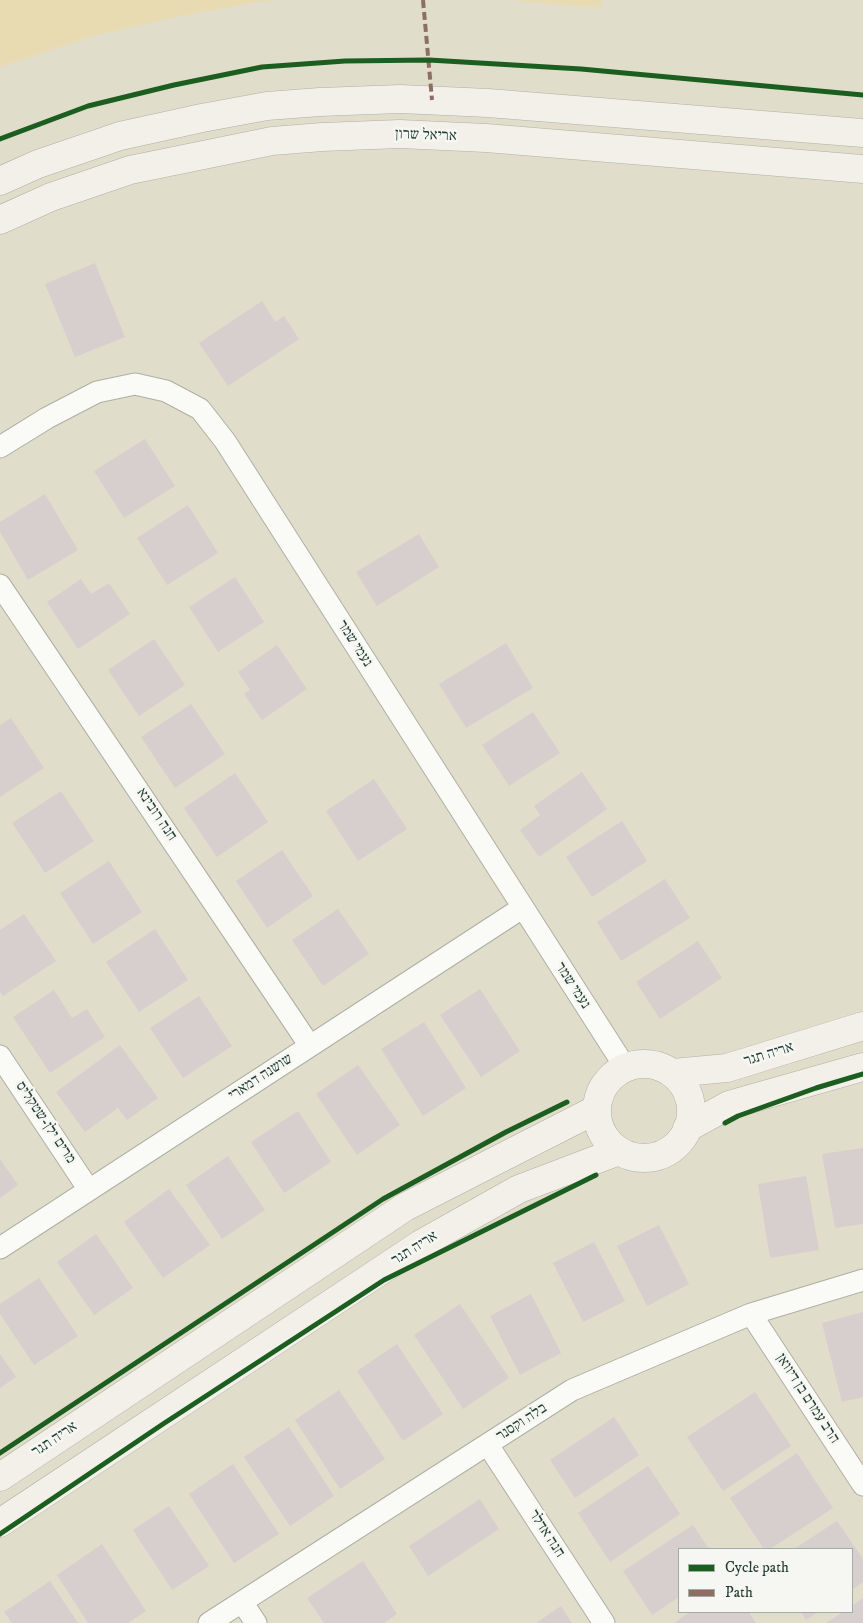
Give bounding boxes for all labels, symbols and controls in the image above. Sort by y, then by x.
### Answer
street label: אריאל שרון [395,126,457,146]
street label: נעמי שמר [332,617,376,671]
street label: חנה רובינא [132,785,180,845]
street label: נעמי שמר [550,959,594,1013]
street label: אריה תגר [742,1039,796,1071]
street label: שושנה דמארי [226,1051,296,1105]
street label: מרים ילן-שטקליס [11,1078,79,1168]
street label: אריה תגר [389,1228,441,1270]
street label: הרב עמרם בן דיוואן [771,1351,843,1447]
street label: בלה וקסנר [493,1400,551,1446]
street label: אריה תגר [29,1418,81,1462]
street label: חנה אדלר [524,1507,568,1561]
legend [678,1548,853,1613]
text: Cycle path [725,1558,789,1577]
text: Path [725,1583,753,1602]

